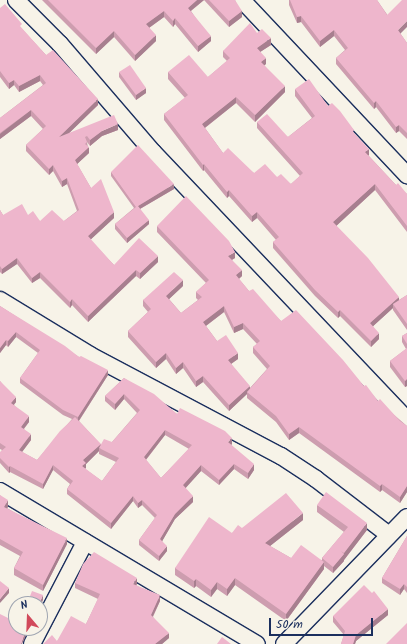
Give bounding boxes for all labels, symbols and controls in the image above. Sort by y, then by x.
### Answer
north arrow [8,596,48,636]
text: N [18,596,31,615]
scale bar [271,610,375,636]
text: 50 m [276,615,303,634]

